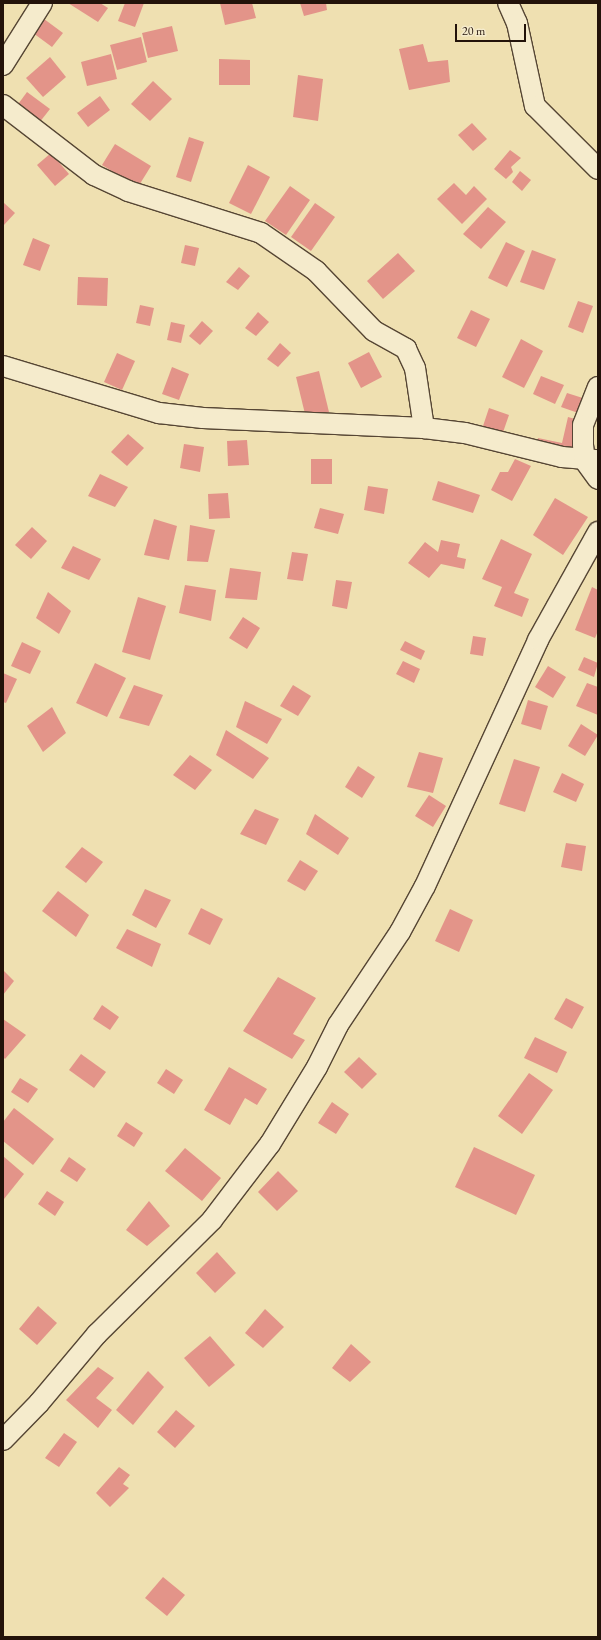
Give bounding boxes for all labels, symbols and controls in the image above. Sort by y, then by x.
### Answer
scale bar [457,16,528,42]
text: 20 m [462,23,485,39]

